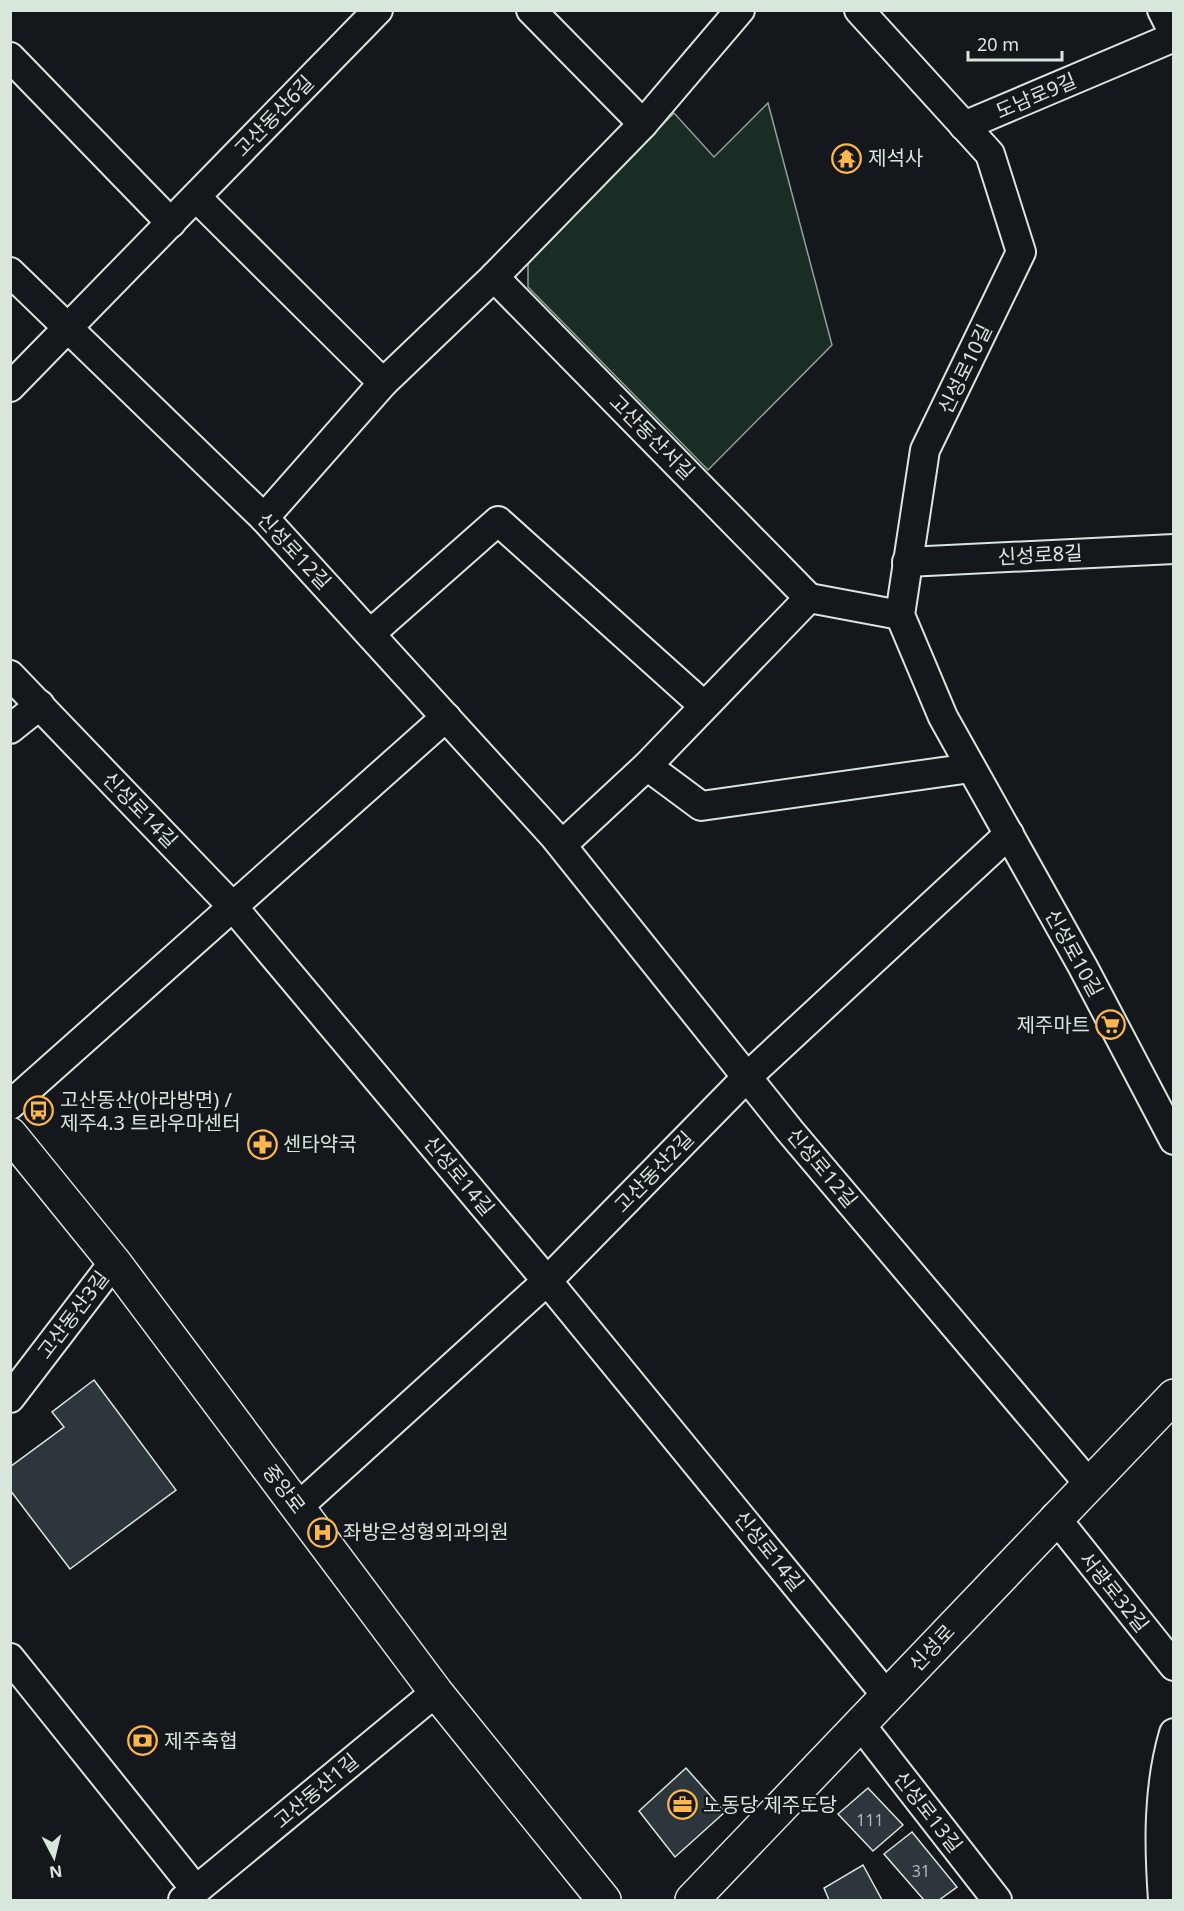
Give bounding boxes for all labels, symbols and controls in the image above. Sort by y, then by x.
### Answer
scale bar [968,24,1062,62]
text: 20 m [977,32,1019,56]
street label: 도남로9길 [991,66,1080,125]
street label: 고산동산6길 [228,69,319,162]
temple icon: 제석사 [831,142,863,174]
place label: 제석사 [868,144,923,171]
street label: 신성로10길 [931,320,998,418]
street label: 고산동산서길 [604,388,701,485]
street label: 신성로12길 [252,506,337,595]
street label: 신성로8길 [997,539,1083,570]
street label: 신성로14길 [97,766,184,854]
street label: 신성로10길 [1039,904,1110,1001]
supermarket icon: 제주마트 [1095,1009,1127,1041]
place label: 제주마트 [1016,1011,1090,1038]
place label: 고산동산(아라방면) / 제주4.3 트라우마센터 [60,1086,241,1136]
bus stop icon: 고산동산(아라방면) / 제주4.3 트라우마센터 [23,1095,55,1127]
street label: 신성로12길 [781,1122,864,1213]
street label: 고산동산2길 [608,1125,699,1218]
pharmacy icon: 센타약국 [246,1128,278,1160]
place label: 센타약국 [283,1130,357,1157]
street label: 신성로14길 [418,1130,501,1221]
street label: 고산동산3길 [31,1265,115,1364]
street label: 중앙로 [257,1459,312,1519]
street label: 신성로14길 [729,1505,810,1597]
hospital icon: 좌방은성형외과의원 [306,1516,338,1548]
place label: 좌방은성형외과의원 [343,1518,509,1545]
street label: 서광로32길 [1074,1546,1155,1638]
street label: 신성로 [903,1618,960,1677]
bank icon: 제주축협 [127,1725,159,1757]
place label: 제주축협 [164,1727,238,1754]
street label: 고산동산1길 [267,1747,364,1834]
street label: 신성로13길 [888,1765,969,1858]
office icon: 노동당 제주도당 [666,1789,698,1821]
place label: 노동당 제주도당 [703,1791,837,1818]
house number: 111 [856,1809,884,1831]
north arrow [24,1827,84,1887]
text: N [48,1860,64,1884]
house number: 31 [912,1860,930,1882]

